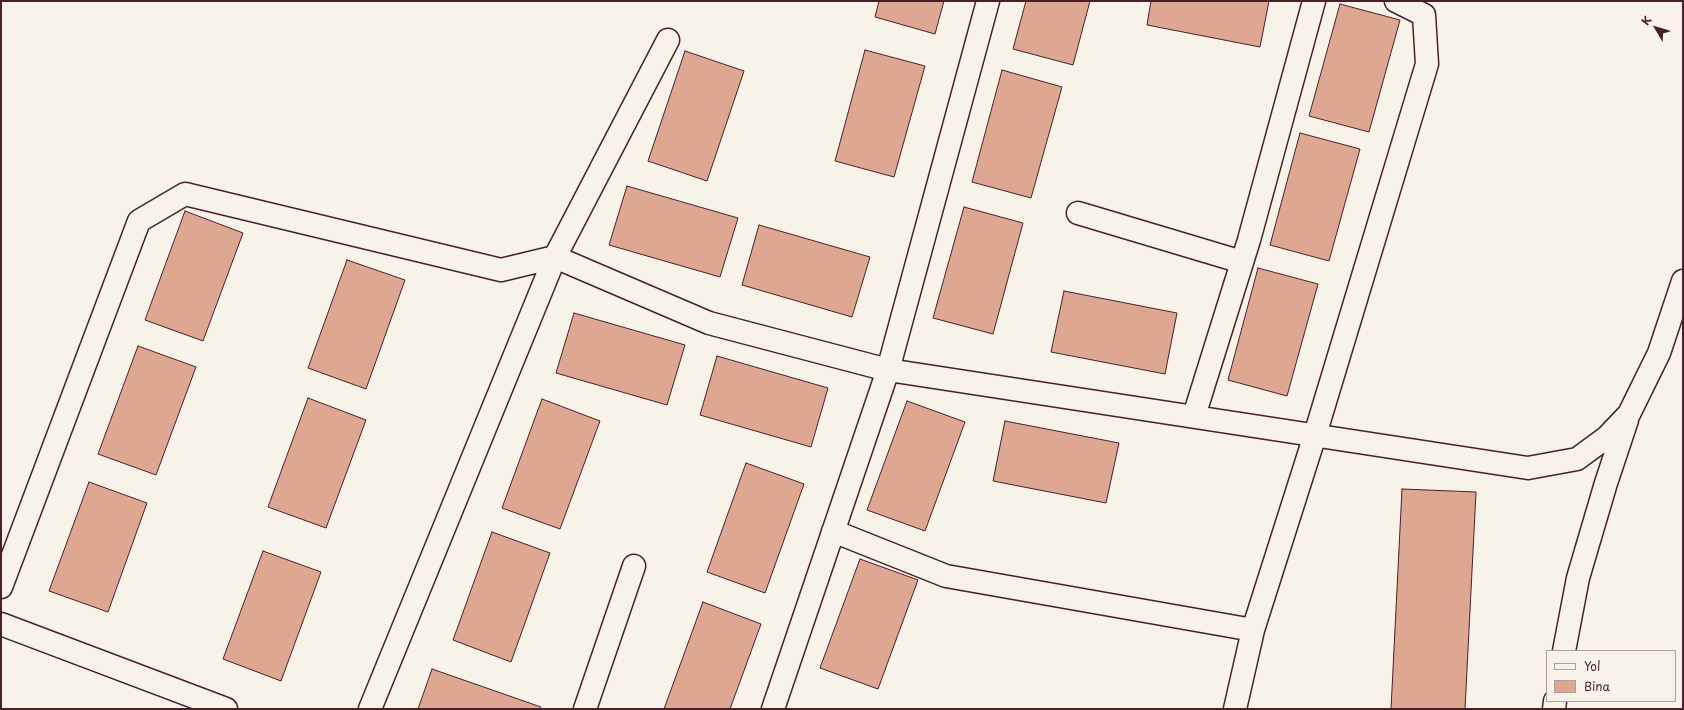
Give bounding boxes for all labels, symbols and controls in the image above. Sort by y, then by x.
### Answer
north arrow [1636,8,1676,48]
text: K [1637,12,1655,29]
legend [1546,650,1676,702]
text: Yol [1584,657,1600,675]
text: Bina [1584,677,1610,695]

